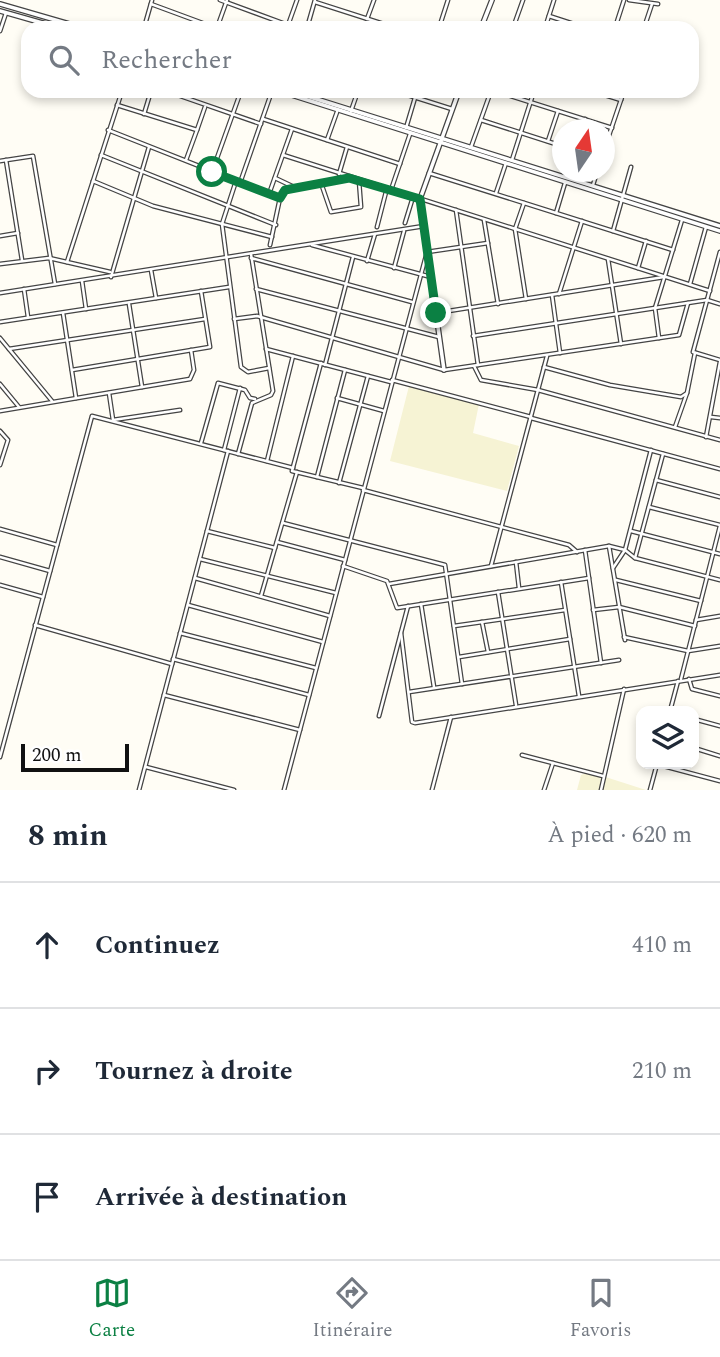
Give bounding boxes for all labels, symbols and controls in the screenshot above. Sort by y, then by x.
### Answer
search box [21,21,699,98]
text: Rechercher [101,40,232,80]
icon: search [45,41,83,79]
north arrow [552,119,615,182]
route start [196,156,227,187]
route end [420,297,451,328]
map controls [636,706,699,769]
button: layers [636,706,699,769]
scale bar [21,741,130,773]
text: 200 m [32,741,82,770]
text: 8 min [28,813,108,859]
text: À pied · 620 m [547,818,692,853]
text: Continuez [95,925,220,965]
icon: ahead [28,926,66,964]
text: 410 m [632,928,692,963]
text: Tournez à droite [95,1051,293,1091]
icon: right [28,1052,66,1090]
text: 210 m [632,1054,692,1089]
text: Arrivée à destination [95,1177,347,1217]
icon: arrive [28,1178,66,1216]
tab: Carte [89,1274,135,1345]
tab: Itinéraire [312,1274,392,1345]
tab: Favoris [570,1274,631,1345]

